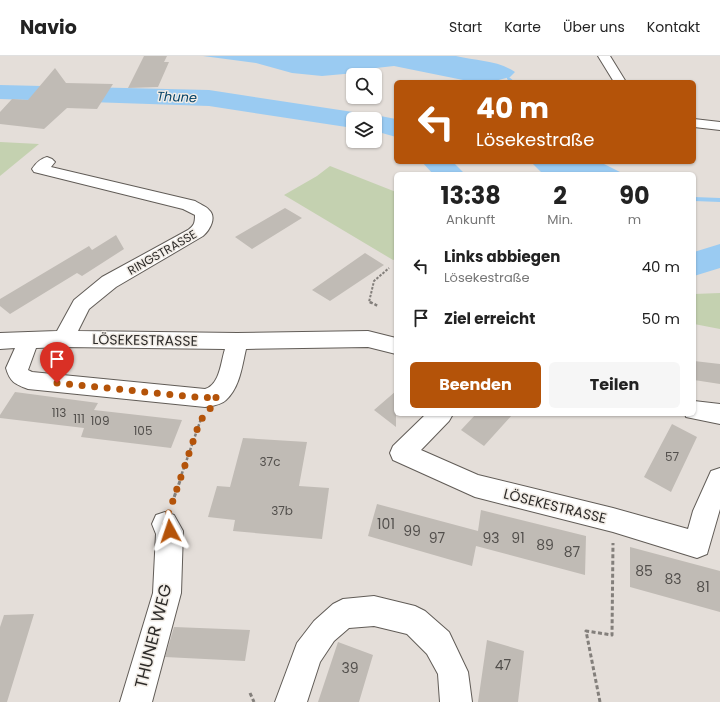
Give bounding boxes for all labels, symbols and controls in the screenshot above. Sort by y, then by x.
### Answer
text: Navio [20,14,77,41]
text: Start [449,17,482,37]
text: Karte [504,17,541,37]
text: Über uns [563,17,625,37]
text: Kontakt [647,17,700,37]
map controls [346,68,382,148]
button: search [346,68,382,104]
water label: Thune [157,87,197,107]
text: 40 m [476,89,549,128]
icon: left [410,96,462,148]
button: layers [346,112,382,148]
text: Lösekestraße [476,127,595,152]
text: 13:38 [440,179,501,212]
text: 2 [553,179,567,212]
text: 90 [619,179,650,212]
text: Ankunft [446,210,495,229]
text: Min. [547,210,573,229]
text: m [628,210,641,229]
street label: RINGSTRASSE [124,225,200,279]
text: Links abbiegen [444,246,560,267]
icon: left [410,255,432,277]
text: 40 m [642,256,680,277]
text: Lösekestraße [444,268,530,287]
icon: arrive [410,307,432,329]
text: Ziel erreicht [444,308,535,329]
text: 50 m [642,308,680,329]
street label: LÖSEKESTRASSE [92,329,198,351]
pin [40,342,74,383]
icon: arrive [46,348,68,370]
button: Beenden [410,362,541,408]
button: Teilen [549,362,680,408]
house number: 113 [52,404,66,421]
house number: 111 [73,410,85,427]
house number: 109 [91,412,109,429]
house number: 105 [134,422,152,439]
house number: 57 [665,448,679,465]
house number: 37c [260,453,280,470]
street label: LÖSEKESTRASSE [501,484,609,528]
house number: 37b [271,502,293,519]
position arrow [149,510,191,552]
house number: 101 [377,514,395,534]
house number: 99 [403,521,421,541]
house number: 97 [429,528,446,548]
house number: 93 [482,528,500,548]
house number: 91 [511,528,525,548]
house number: 89 [536,535,554,555]
house number: 87 [564,542,581,562]
house number: 85 [635,561,653,581]
house number: 83 [664,569,682,589]
house number: 81 [696,577,710,597]
street label: THUNER WEG [128,581,178,691]
house number: 47 [495,655,512,675]
house number: 39 [341,658,359,678]

